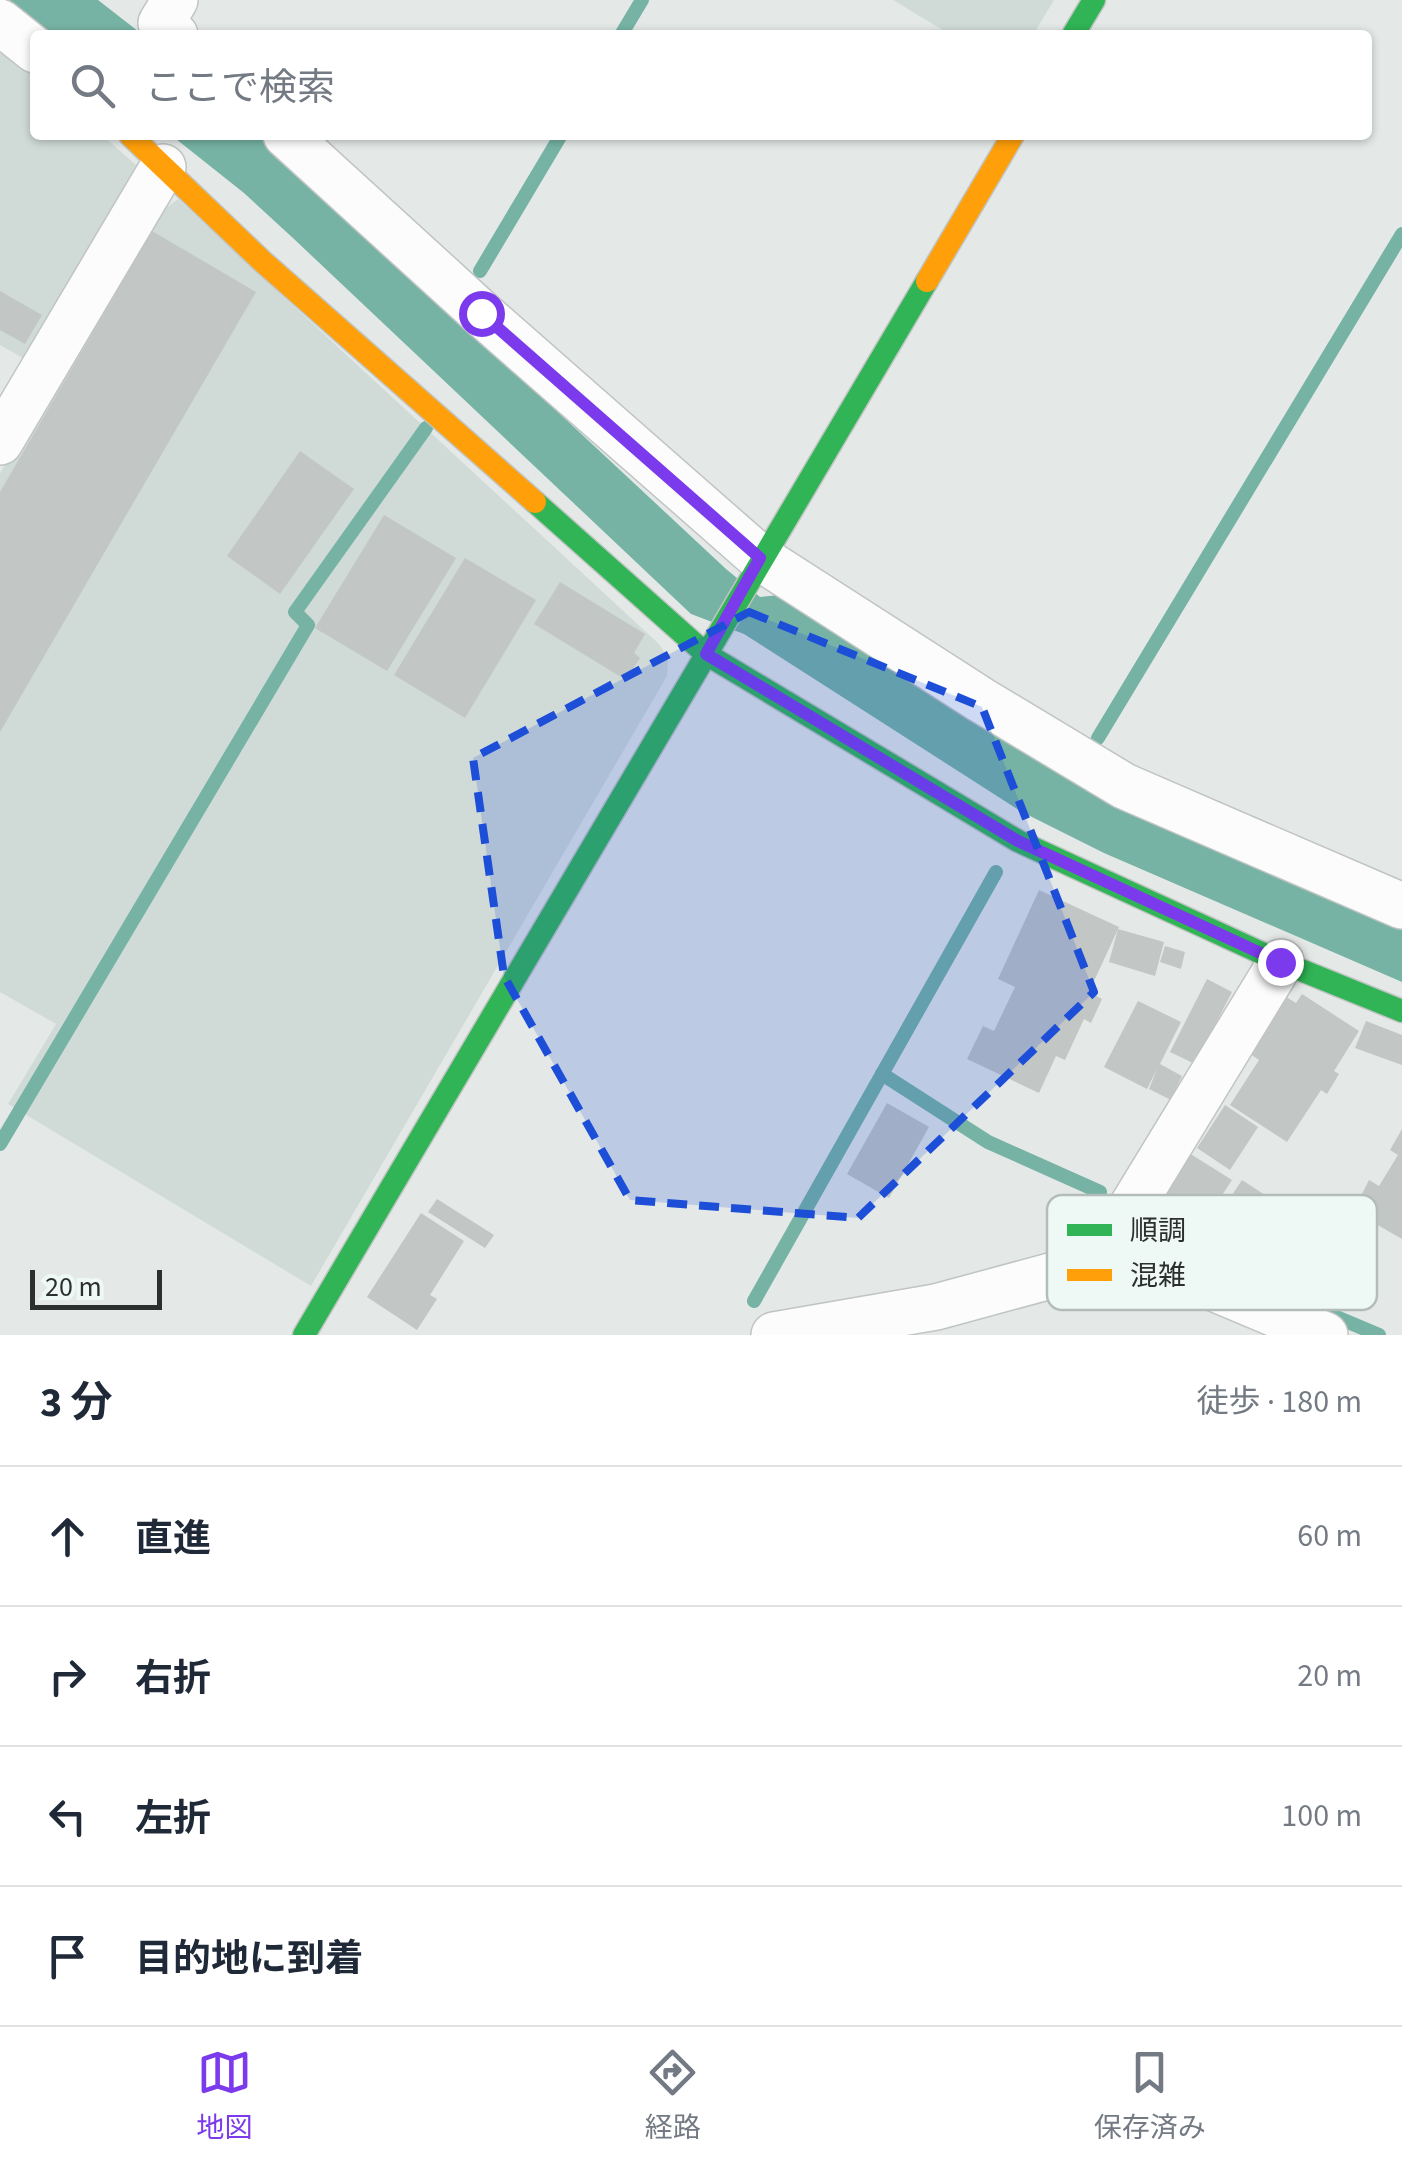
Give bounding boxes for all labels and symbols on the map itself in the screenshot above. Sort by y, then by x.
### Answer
route start [459,291,505,337]
route end [1258,940,1304,986]
legend [1047,1195,1377,1310]
text: 順調 [1130,1211,1186,1251]
text: 混雑 [1130,1256,1186,1296]
scale bar [30,1265,162,1310]

